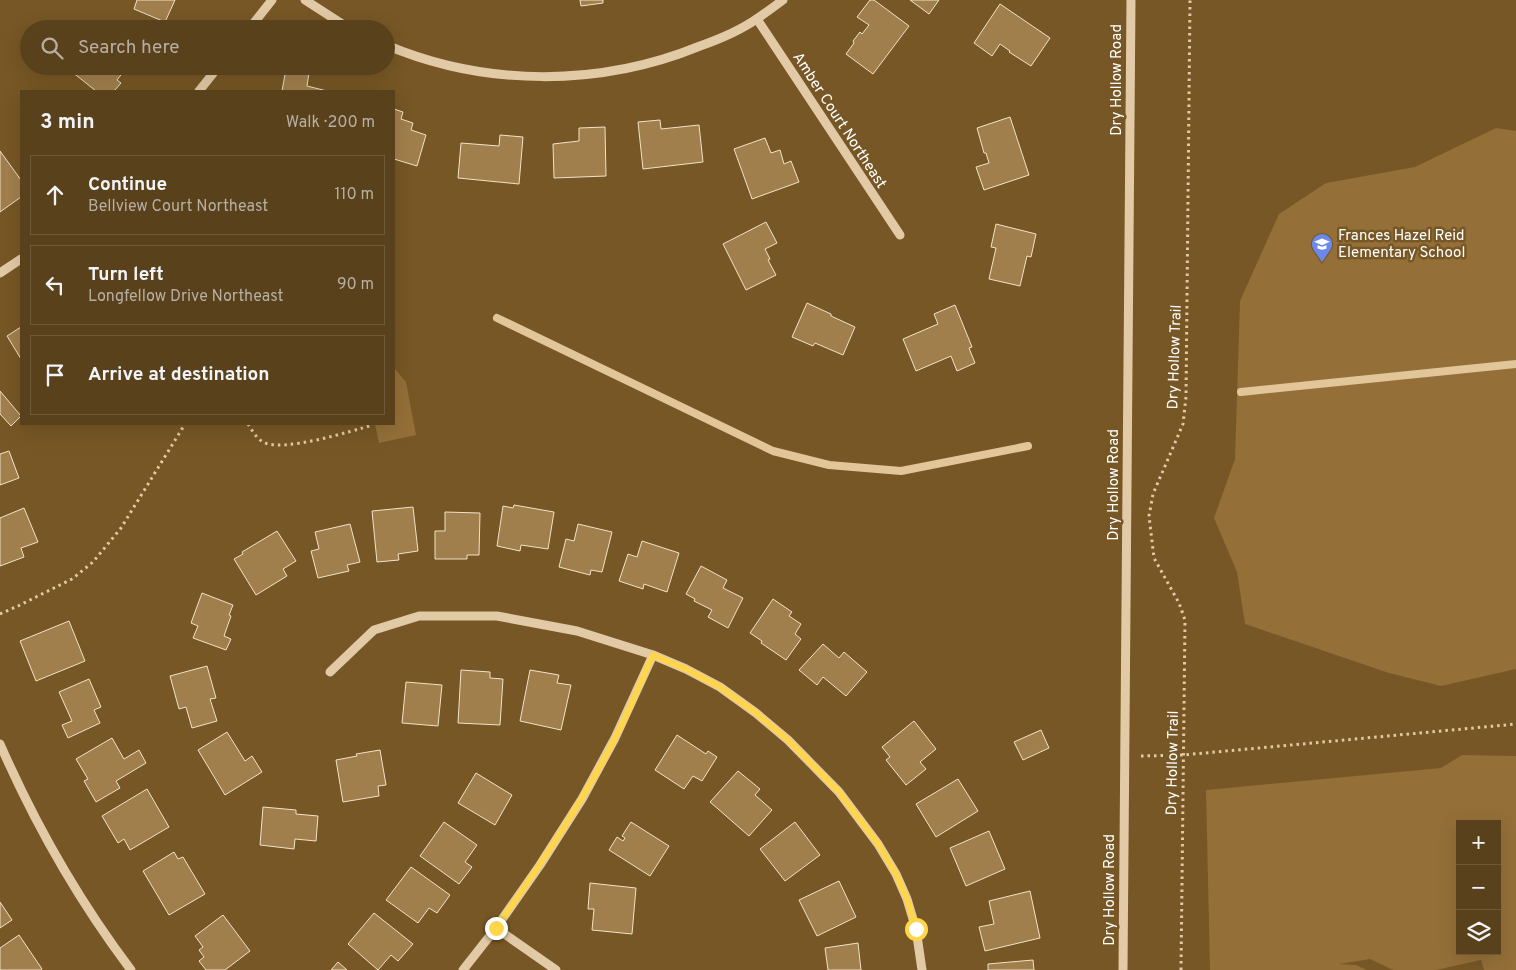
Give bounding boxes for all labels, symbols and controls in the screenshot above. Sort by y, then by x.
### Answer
search box [20,20,395,75]
street label: Dry Hollow Road [1108,24,1127,136]
icon: search [38,34,66,62]
text: Search here [78,36,180,60]
street label: Amber Court Northeast [788,49,890,192]
text: 3 min [40,109,95,136]
text: Walk · 200 m [286,113,375,133]
text: Continue [88,173,167,197]
icon: ahead [41,181,69,209]
text: 110 m [334,185,374,205]
text: Bellview Court Northeast [88,197,268,217]
place label: Frances Hazel Reid Elementary School [1338,227,1465,263]
school or university icon: Frances Hazel Reid Elementary School [1310,232,1334,263]
text: Turn left [88,263,164,287]
icon: left [41,271,69,299]
text: 90 m [337,275,374,295]
text: Longfellow Drive Northeast [88,287,284,307]
street label: Dry Hollow Trail [1164,304,1187,410]
icon: arrive [41,361,69,389]
text: Arrive at destination [88,363,269,387]
street label: Dry Hollow Road [1105,429,1124,541]
street label: Dry Hollow Trail [1163,710,1184,816]
map controls [1456,820,1501,955]
button: + [1456,820,1501,865]
street label: Dry Hollow Road [1101,834,1120,946]
button: − [1456,865,1501,910]
button: layers [1456,910,1501,955]
route end [485,917,508,940]
route start [905,918,928,941]

